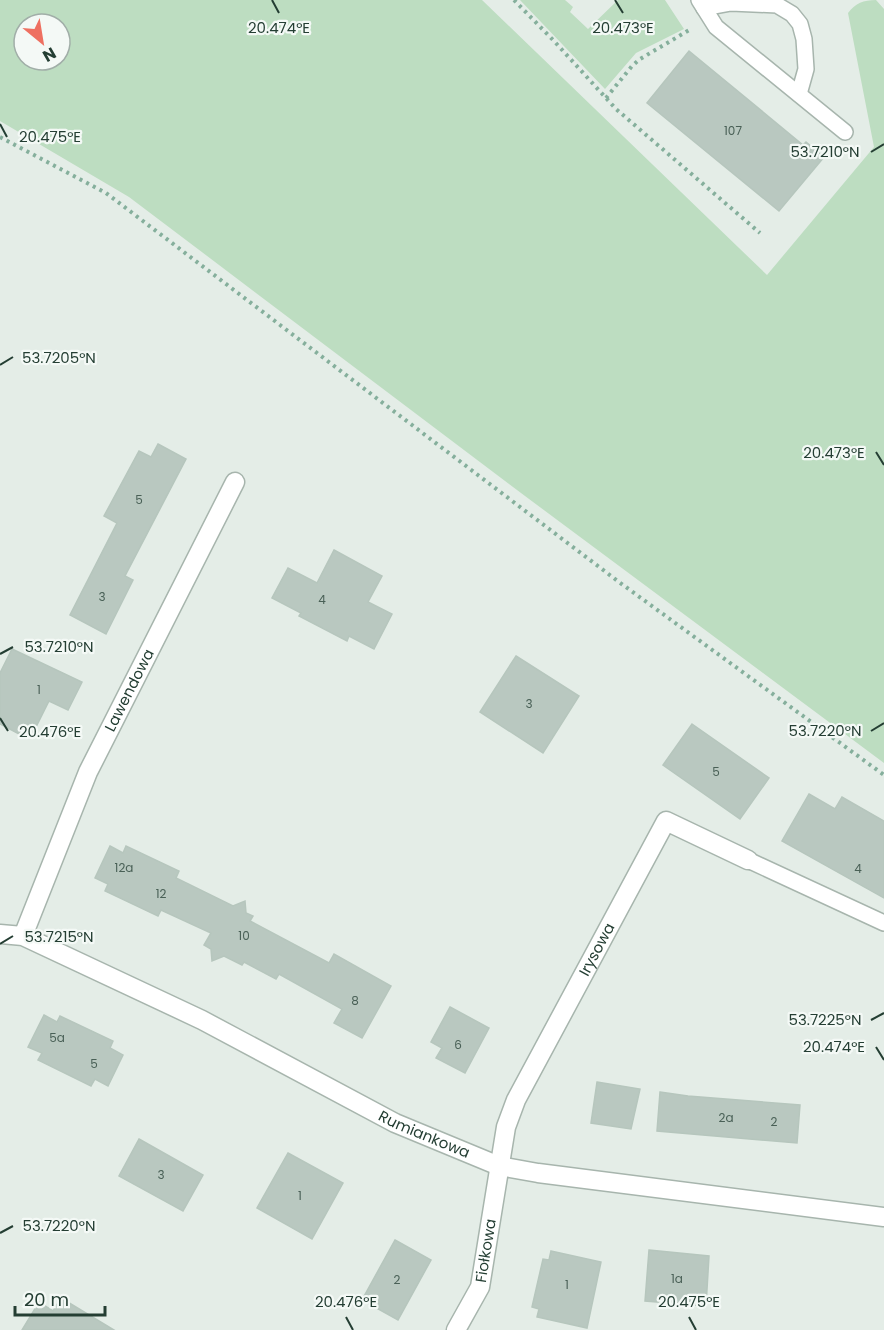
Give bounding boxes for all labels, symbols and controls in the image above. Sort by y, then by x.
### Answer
north arrow [12,12,72,72]
text: 20.474°E [248,17,310,38]
text: 20.473°E [592,17,654,38]
text: N [38,42,60,68]
house number: 107 [724,122,742,139]
text: 20.475°E [19,126,81,147]
text: 53.7210°N [790,141,860,162]
text: 53.7205°N [22,347,96,368]
text: 20.473°E [803,442,865,463]
house number: 5 [135,491,143,508]
house number: 3 [98,588,106,605]
house number: 4 [318,591,326,608]
text: 53.7210°N [24,636,94,657]
street label: Lawendowa [99,645,159,735]
house number: 1 [37,681,41,698]
house number: 3 [525,695,533,712]
text: 53.7220°N [789,720,861,741]
text: 20.476°E [19,721,81,742]
house number: 5 [712,763,720,780]
house number: 12a [115,859,133,876]
house number: 4 [854,860,862,877]
house number: 12 [156,885,166,902]
street label: Irysowa [574,919,619,980]
text: 53.7215°N [24,926,94,947]
house number: 10 [238,927,250,944]
house number: 8 [351,992,359,1009]
text: 53.7225°N [789,1009,861,1030]
house number: 5a [49,1029,65,1046]
house number: 6 [454,1036,462,1053]
text: 20.474°E [803,1036,865,1057]
house number: 5 [90,1055,98,1072]
street label: Rumiankowa [375,1105,473,1163]
house number: 2a [718,1109,734,1126]
house number: 2 [771,1113,778,1130]
house number: 3 [157,1166,165,1183]
house number: 1 [298,1187,302,1204]
text: 53.7220°N [23,1215,95,1236]
street label: Fiołkowa [470,1217,501,1284]
house number: 1a [671,1270,683,1287]
house number: 2 [394,1271,401,1288]
house number: 1 [565,1276,569,1293]
scale bar [15,1279,105,1317]
text: 20 m [24,1287,69,1312]
text: 20.476°E [315,1291,377,1312]
text: 20.475°E [658,1291,720,1312]

